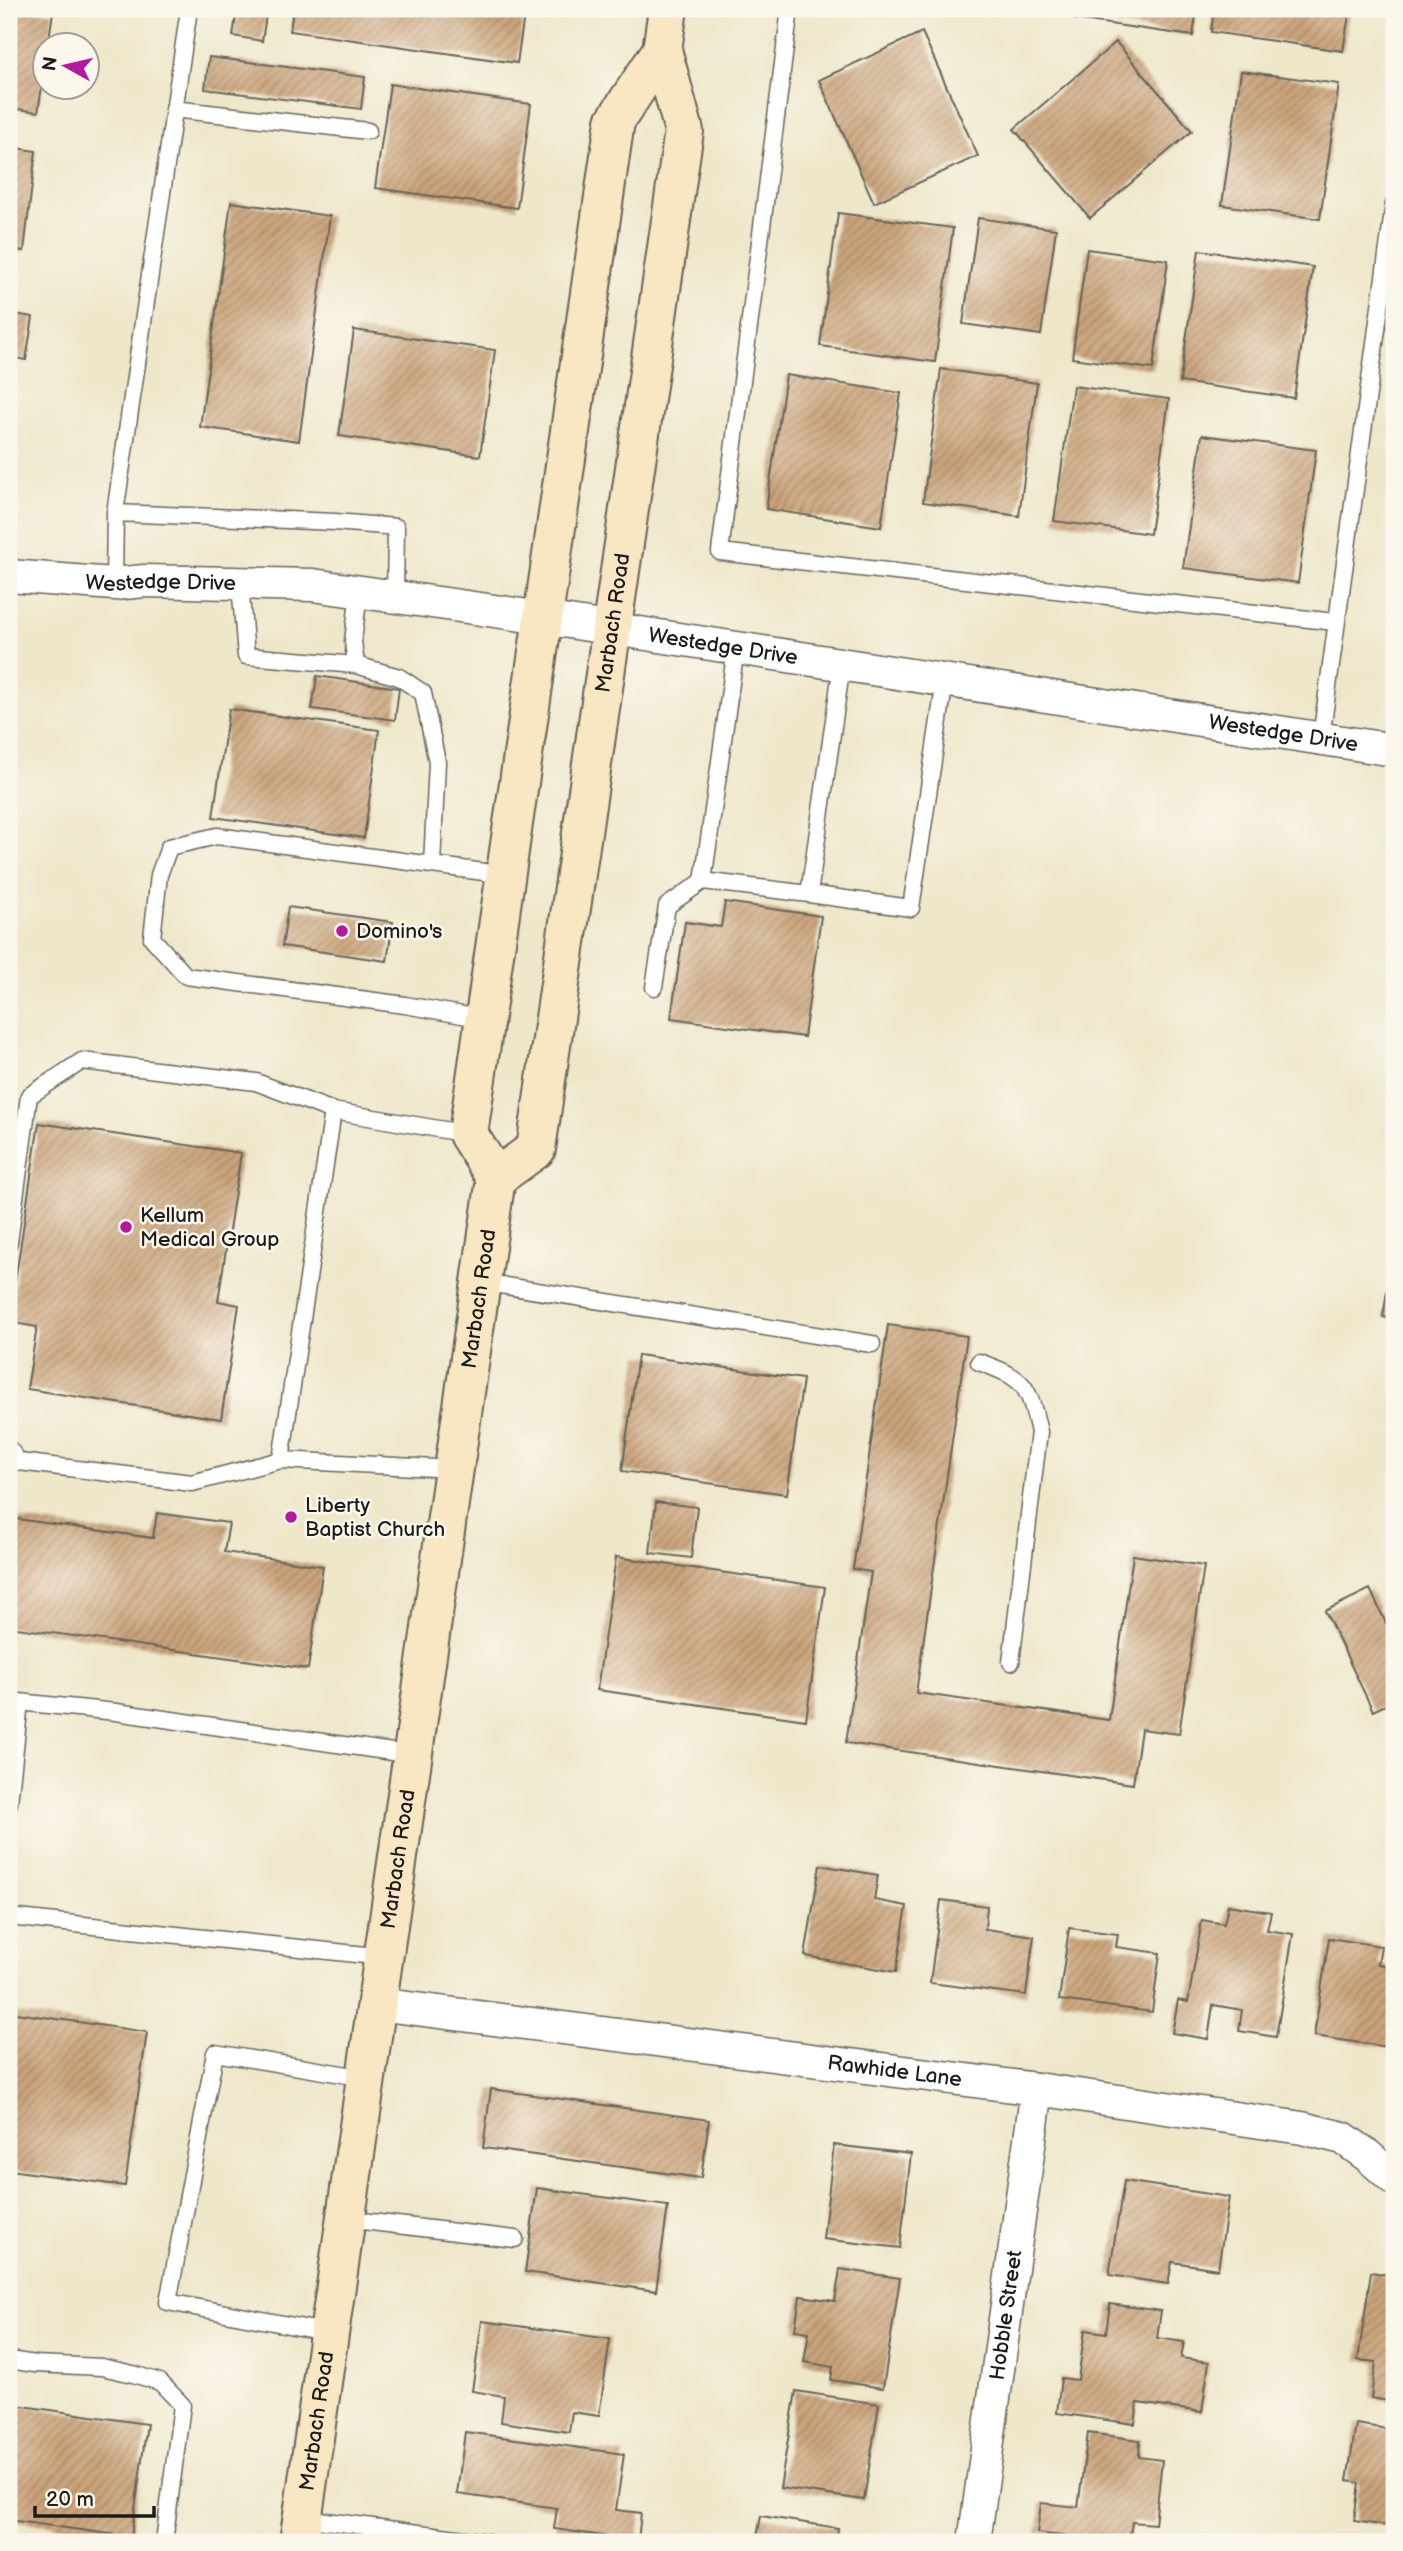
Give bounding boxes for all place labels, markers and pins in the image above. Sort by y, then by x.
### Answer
place label: Domino's [356,919,442,944]
marker: Domino's [334,923,350,939]
place label: Kellum Medical Group [140,1203,279,1252]
marker: Kellum Medical Group [118,1219,134,1235]
place label: Liberty Baptist Church [305,1493,445,1542]
marker: Liberty Baptist Church [283,1509,299,1525]

